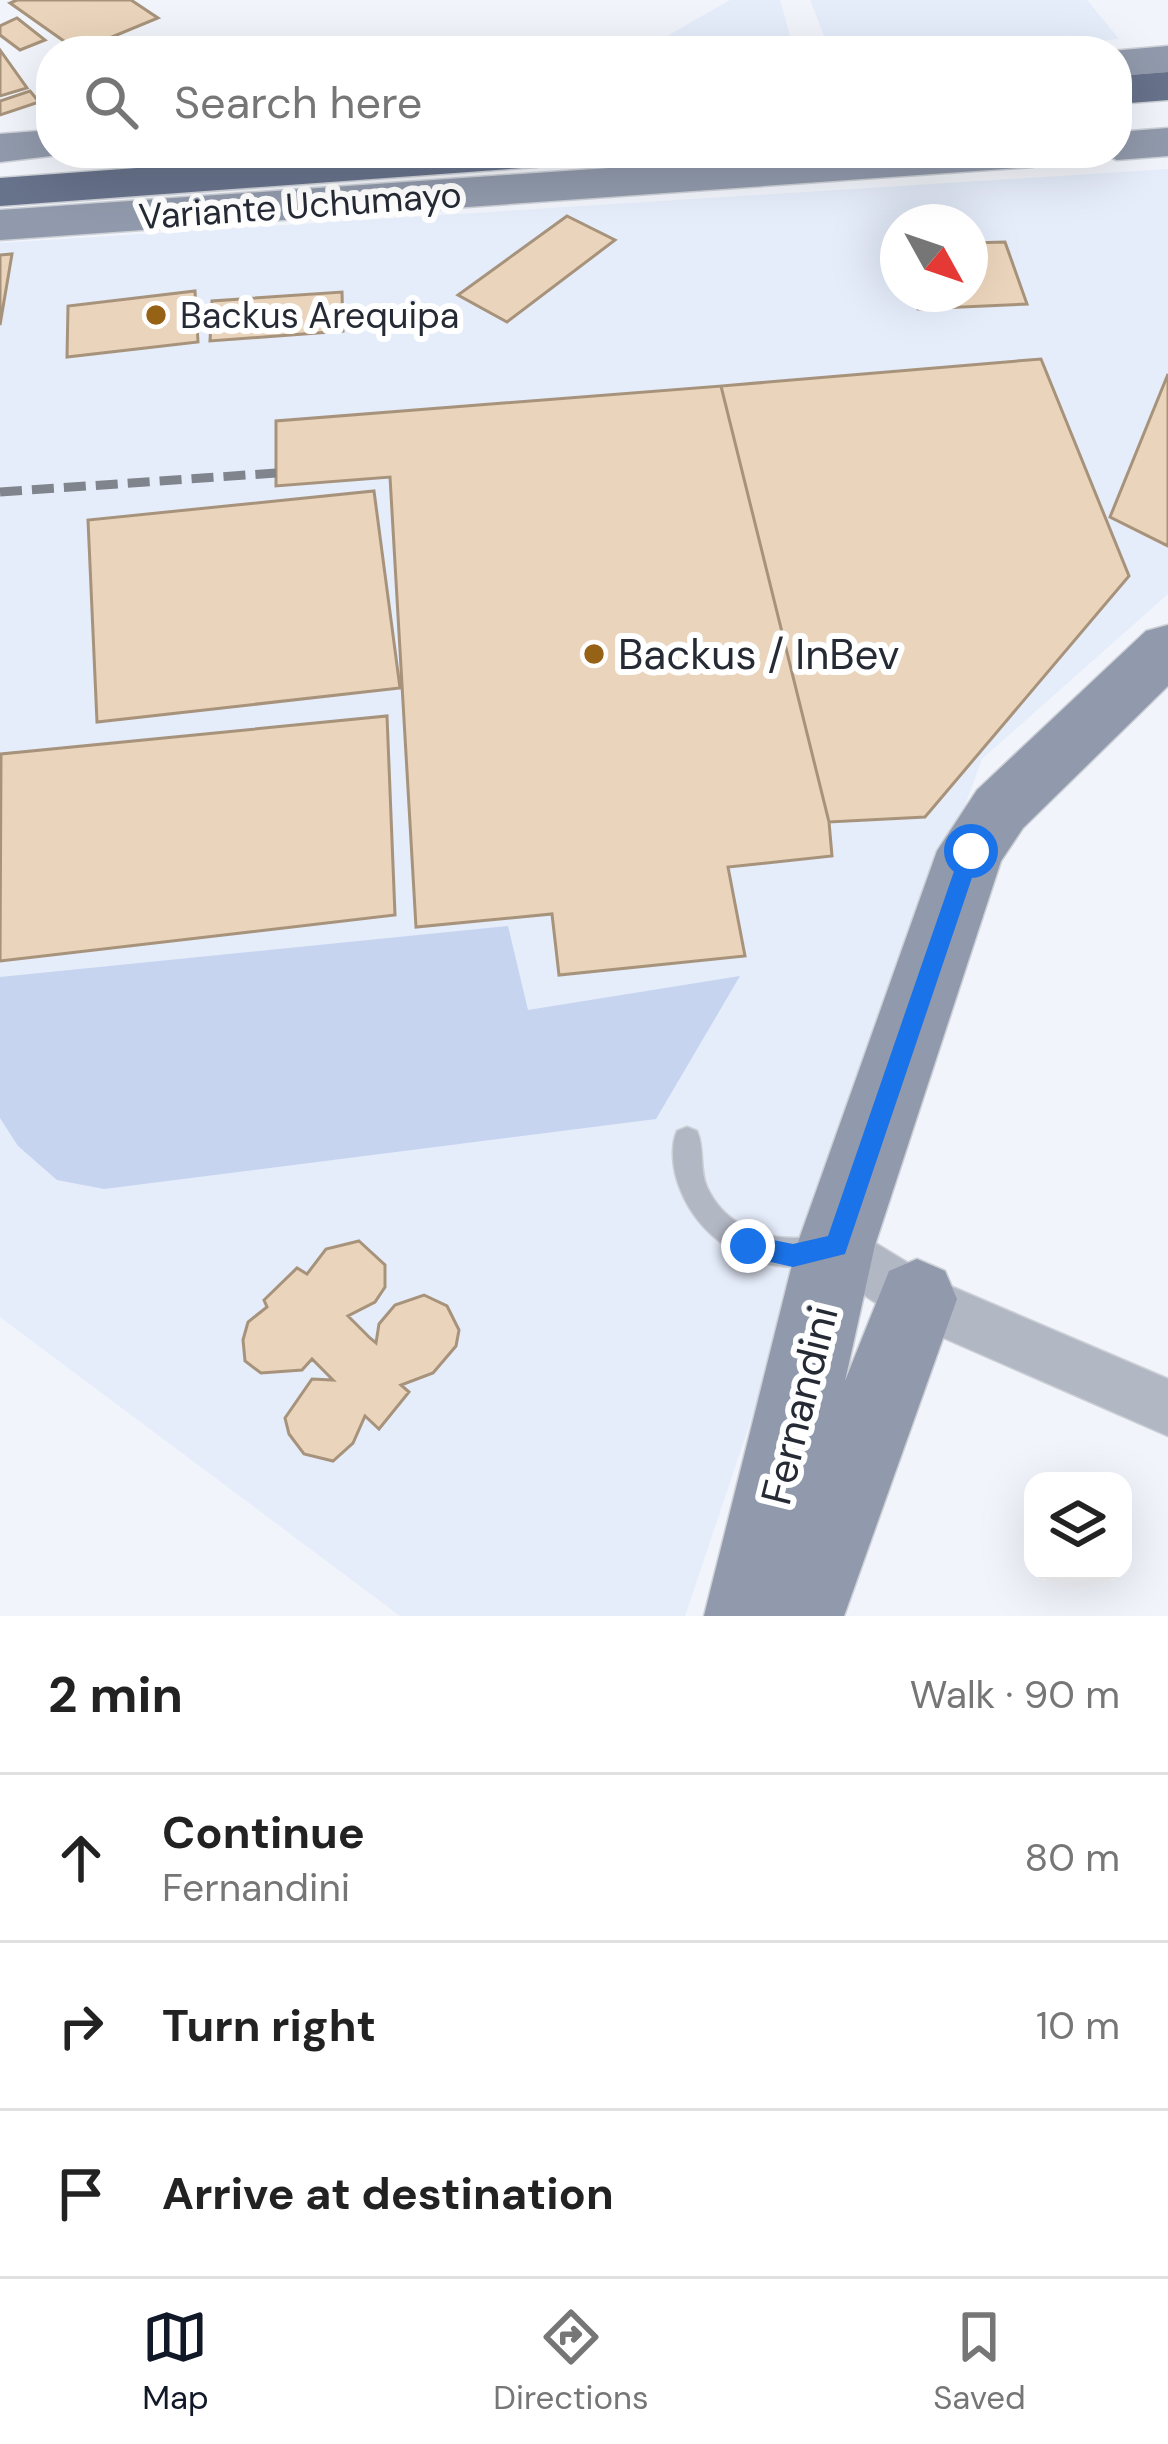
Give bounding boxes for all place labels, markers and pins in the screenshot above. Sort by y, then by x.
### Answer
place label: Backus Arequipa [180,292,459,339]
marker: Backus Arequipa [143,302,169,328]
place label: Backus / InBev [618,627,900,682]
marker: Backus / InBev [581,641,607,667]

